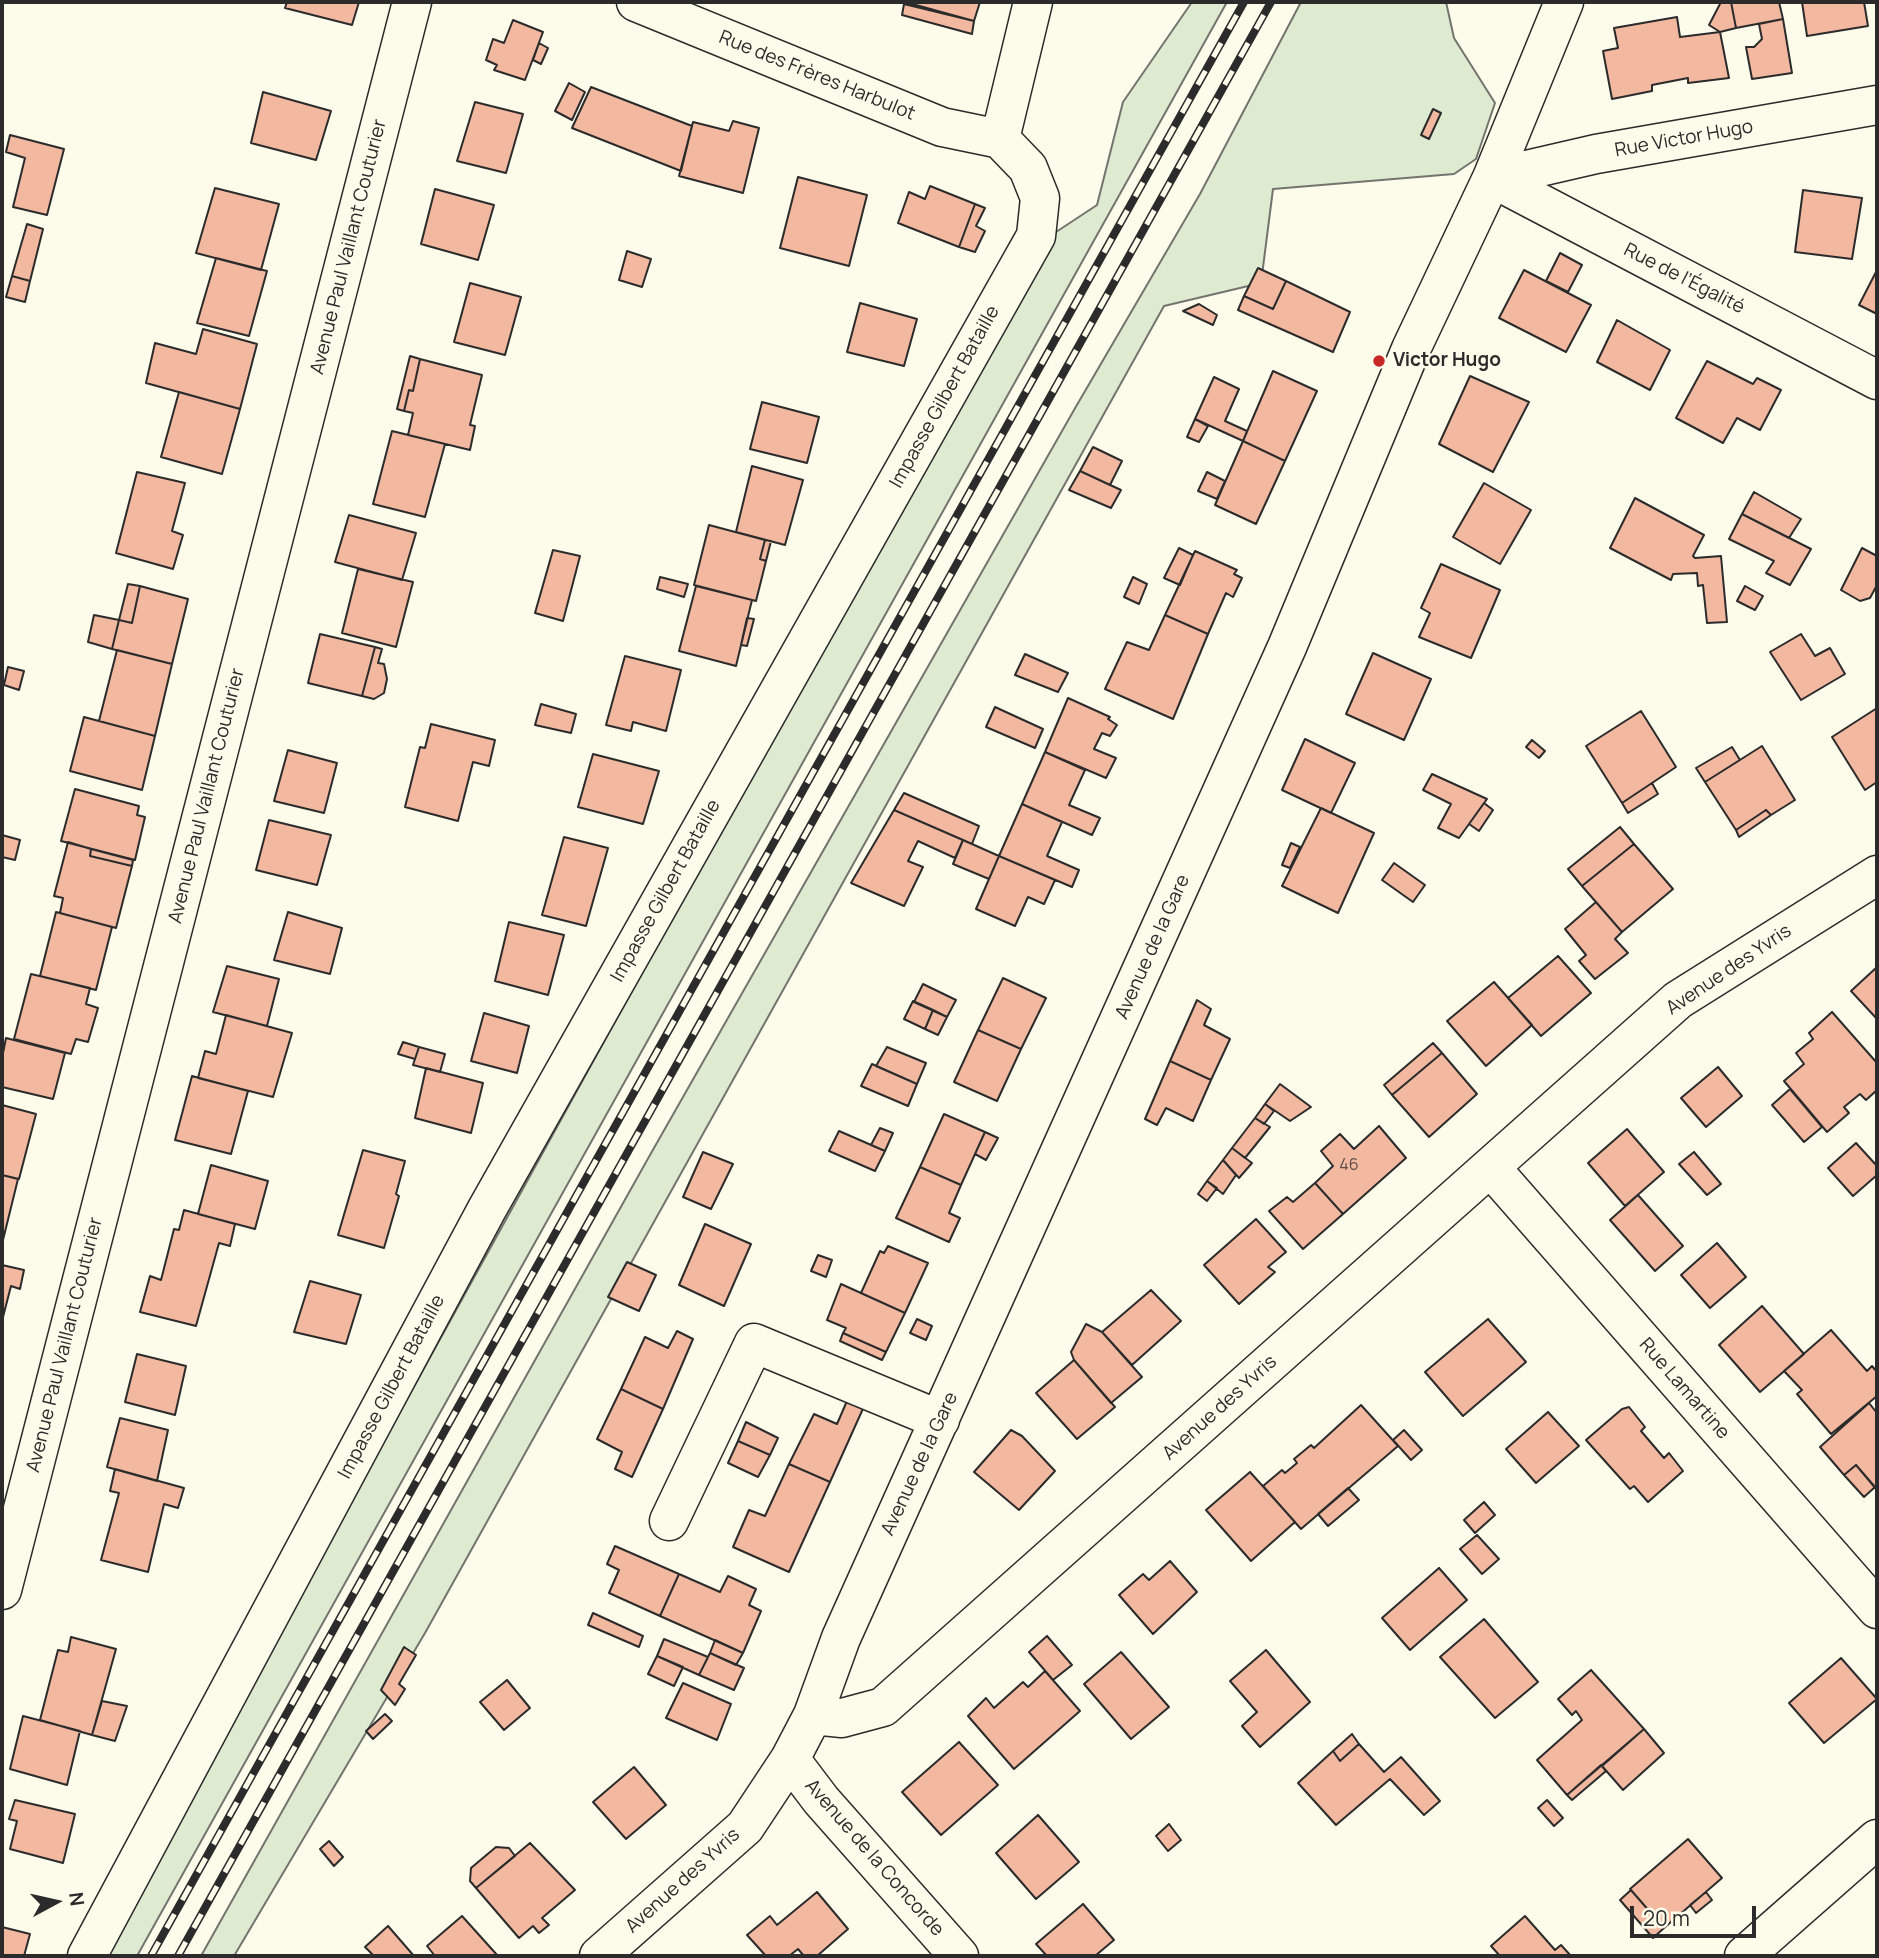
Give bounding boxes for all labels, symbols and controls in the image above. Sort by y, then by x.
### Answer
street label: Rue des Frères Harbulot [716,26,918,126]
street label: Rue Victor Hugo [1613,116,1755,162]
street label: Avenue Paul Vaillant Couturier [306,117,392,377]
street label: Rue de l’Égalité [1620,239,1748,319]
street label: Impasse Gilbert Bataille [885,302,1005,492]
place label: Victor Hugo [1393,350,1501,372]
marker: Victor Hugo [1371,353,1387,369]
street label: Avenue Paul Vaillant Couturier [164,666,250,926]
street label: Impasse Gilbert Bataille [606,796,726,986]
street label: Avenue de la Gare [1111,871,1195,1023]
street label: Avenue des Yvris [1662,920,1796,1020]
house number: 46 [1339,1156,1359,1176]
street label: Avenue Paul Vaillant Couturier [22,1215,108,1475]
street label: Impasse Gilbert Bataille [334,1291,450,1483]
street label: Rue Lamartine [1634,1334,1734,1444]
street label: Avenue des Yvris [1158,1351,1282,1465]
street label: Avenue de la Gare [877,1389,963,1539]
street label: Avenue de la Concorde [800,1775,948,1941]
street label: Avenue des Yvris [621,1824,745,1938]
north arrow [21,1867,91,1937]
text: N [63,1891,91,1908]
scale bar [1634,1892,1760,1936]
text: 20 m [1643,1904,1690,1932]

